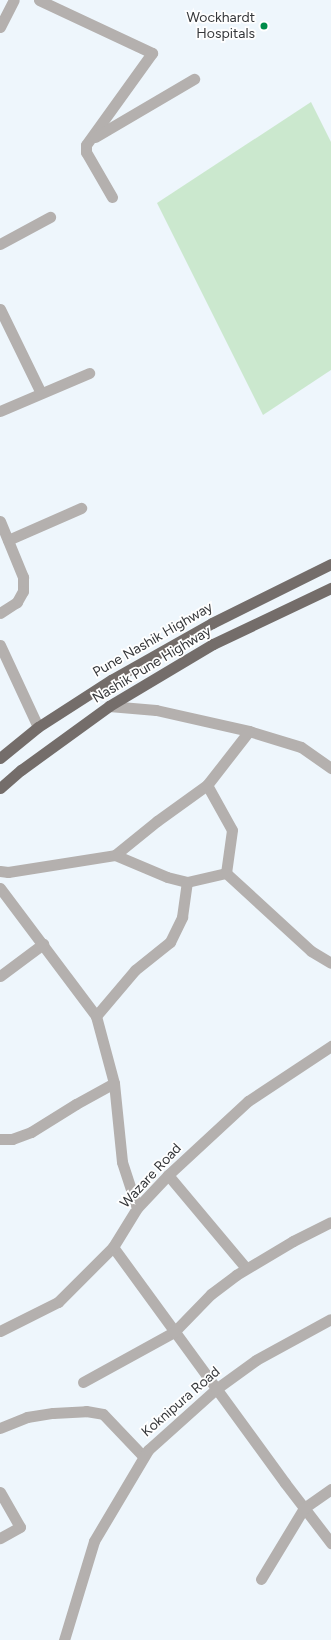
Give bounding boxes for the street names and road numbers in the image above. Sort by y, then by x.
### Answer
street label: Pune Nashik Highway [90,599,216,681]
street label: Nashik Pune Highway [90,623,214,707]
street label: Wazare Road [117,1140,185,1212]
street label: Koknipura Road [138,1364,224,1440]

